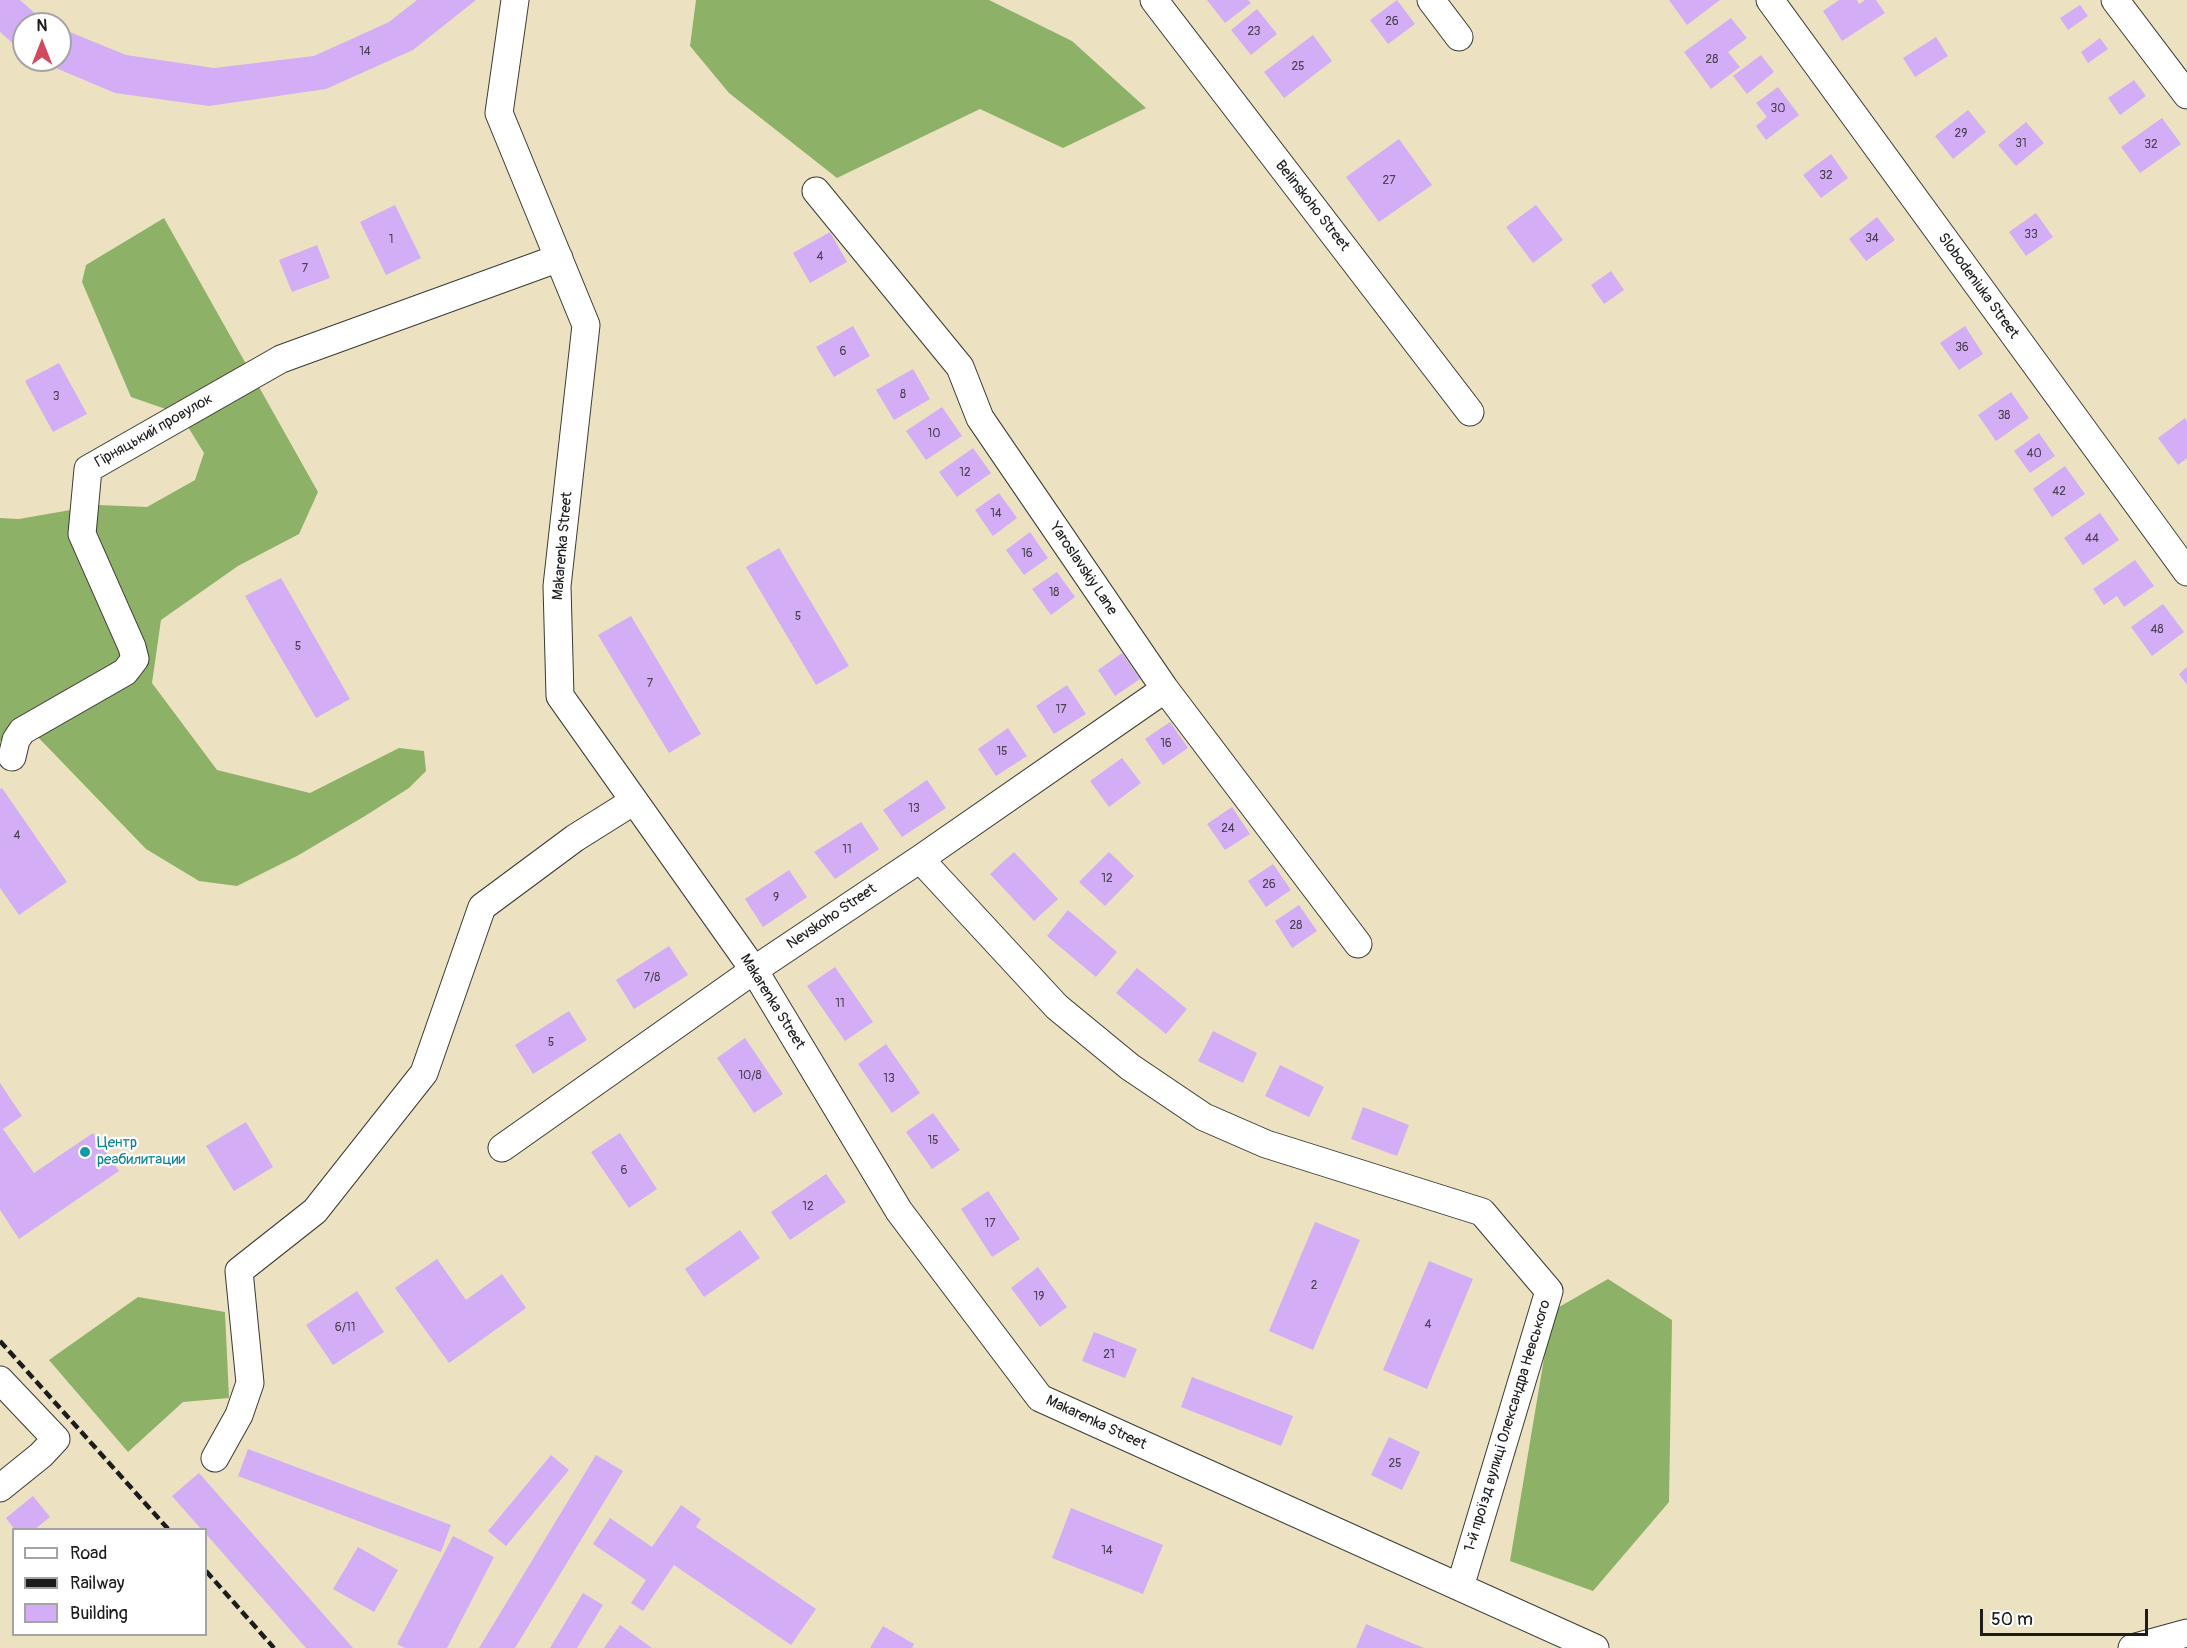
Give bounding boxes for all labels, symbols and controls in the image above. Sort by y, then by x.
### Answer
north arrow [12,12,72,72]
house number: 26 [1385,15,1399,29]
text: N [37,16,47,36]
house number: 23 [1247,25,1261,39]
house number: 14 [359,45,371,59]
house number: 28 [1706,53,1718,67]
house number: 25 [1291,60,1305,74]
house number: 30 [1771,102,1785,116]
house number: 29 [1955,127,1967,141]
house number: 31 [2015,137,2027,151]
house number: 32 [2144,138,2158,152]
street label: Belinskoho Street [1271,157,1353,255]
house number: 32 [1819,169,1833,183]
house number: 27 [1382,174,1396,188]
house number: 33 [2024,228,2038,242]
street label: Slobodeniuka Street [1934,230,2022,342]
house number: 34 [1865,232,1879,246]
house number: 1 [389,233,393,247]
house number: 4 [817,250,823,264]
house number: 7 [302,262,308,276]
house number: 36 [1955,341,1969,355]
house number: 6 [840,345,846,359]
house number: 8 [900,388,906,402]
house number: 3 [53,390,59,404]
street label: Гірняцький провулок [92,390,216,472]
house number: 38 [1998,409,2010,423]
house number: 10 [928,427,940,441]
house number: 40 [2026,447,2042,461]
house number: 12 [959,466,971,480]
house number: 42 [2052,485,2066,499]
street label: Makarenka Street [549,491,577,601]
house number: 14 [990,507,1002,521]
street label: Yaroslavskiy Lane [1045,519,1121,619]
house number: 44 [2085,532,2099,546]
house number: 16 [1021,547,1033,561]
house number: 18 [1049,586,1059,600]
house number: 5 [795,610,801,624]
house number: 48 [2150,623,2164,637]
house number: 5 [295,640,301,654]
house number: 7 [647,677,653,691]
house number: 17 [1055,703,1067,717]
house number: 16 [1160,737,1172,751]
house number: 15 [996,745,1008,759]
house number: 13 [908,802,920,816]
house number: 24 [1221,822,1235,836]
house number: 4 [14,829,20,843]
house number: 11 [842,843,852,857]
house number: 12 [1101,872,1113,886]
house number: 26 [1262,878,1276,892]
street label: Nevskoho Street [784,880,880,954]
house number: 9 [773,891,779,905]
house number: 28 [1290,919,1302,933]
street label: Makarenka Street [736,951,808,1053]
house number: 7/8 [644,971,660,985]
house number: 11 [835,997,845,1011]
house number: 5 [548,1036,554,1050]
house number: 10/8 [738,1069,762,1083]
house number: 13 [883,1072,895,1086]
place label: Центр реабилитации [97,1134,185,1169]
house number: 15 [927,1134,939,1148]
marker: Центр реабилитации [78,1145,92,1159]
house number: 6 [621,1164,627,1178]
house number: 12 [802,1200,814,1214]
house number: 17 [984,1217,996,1231]
house number: 2 [1311,1279,1317,1293]
house number: 19 [1034,1290,1044,1304]
street label: 1-й проїзд вулиці Олександра Невського [1461,1298,1555,1554]
house number: 4 [1425,1318,1431,1332]
house number: 6/11 [335,1321,355,1335]
house number: 21 [1103,1348,1115,1362]
street label: Makarenka Street [1043,1392,1149,1454]
house number: 25 [1388,1457,1402,1471]
legend [12,1528,207,1636]
text: Road [70,1542,107,1565]
house number: 14 [1101,1544,1113,1558]
text: Railway [70,1572,125,1595]
scale bar [1983,1597,2151,1635]
text: Building [70,1602,128,1625]
text: 50 m [1991,1608,2033,1631]

